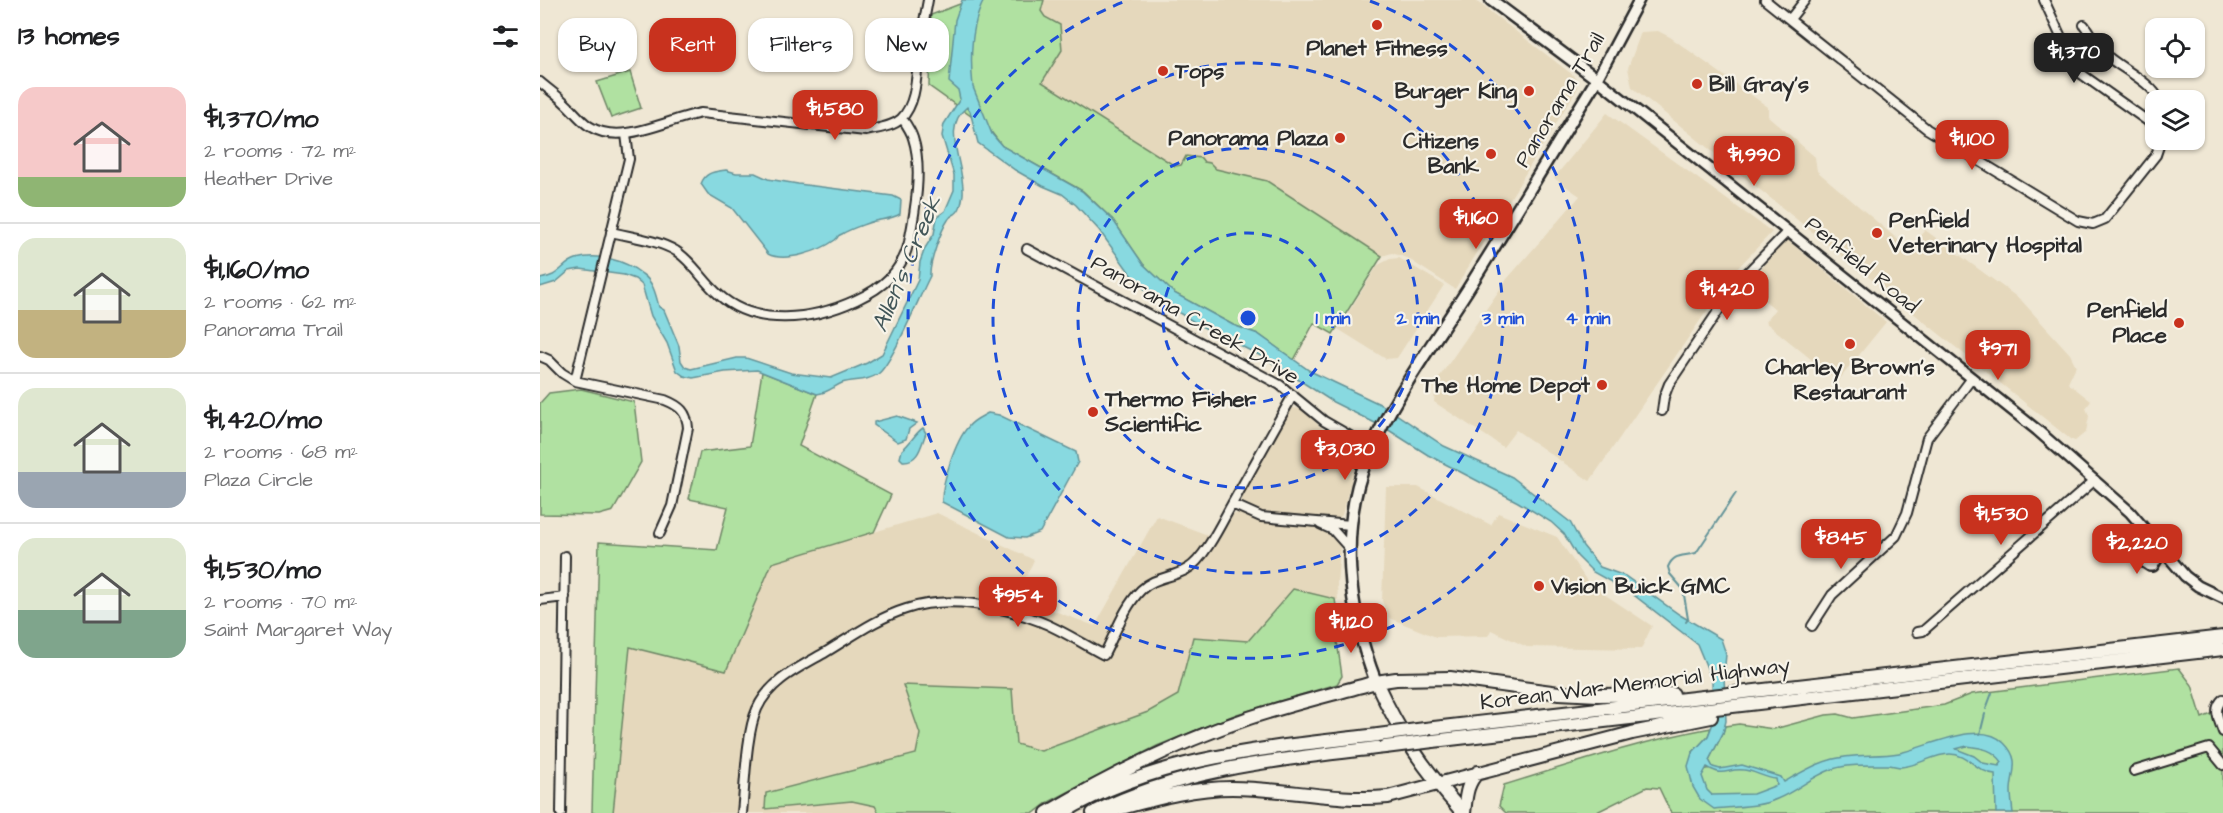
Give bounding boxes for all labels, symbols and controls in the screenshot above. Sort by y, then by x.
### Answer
text: 13 homes [18,18,120,54]
chip: Buy [558,18,637,72]
chip: Rent [649,18,736,72]
chip: Filters [748,18,853,72]
chip: New [865,18,949,72]
marker: Planet Fitness [1370,18,1384,32]
map controls [2145,18,2205,150]
button: locate [2145,18,2205,78]
icon: filters [489,20,522,53]
street label: Panorama Trail [1507,26,1613,174]
place label: Planet Fitness [1306,33,1448,64]
pin: $1,370 [2025,33,2123,84]
text: $1,370 [2048,38,2100,66]
place label: Tops [1174,56,1224,87]
marker: Tops [1156,64,1170,78]
place label: Bill Gray's [1709,69,1809,102]
place label: Burger King [1395,76,1518,108]
marker: Bill Gray's [1690,77,1704,91]
marker: Burger King [1522,84,1536,98]
pin: $1,580 [786,90,884,141]
button: layers [2145,90,2205,150]
text: $1,580 [807,95,864,123]
text: $1,370/mo [204,101,319,137]
icon: home [66,111,138,183]
pin: $1,100 [1923,120,2021,171]
place label: Panorama Plaza [1168,123,1329,154]
text: $1,100 [1949,125,1995,153]
place label: Citizens Bank [1403,126,1479,182]
marker: Panorama Plaza [1333,131,1347,145]
pin: $1,990 [1705,136,1803,187]
text: 2 rooms · 72 m² [204,137,356,165]
text: $1,990 [1728,141,1780,169]
marker: Citizens Bank [1484,147,1498,161]
text: Heather Drive [204,165,333,193]
water label: Allen's Creek [863,190,951,337]
pin: $1,160 [1427,199,1525,250]
text: $1,160 [1454,204,1498,232]
place label: Penfield Veterinary Hospital [1888,205,2083,263]
street label: Penfield Road [1798,209,1926,321]
marker: Penfield Veterinary Hospital [1870,226,1884,240]
street label: Panorama Creek Drive [1085,248,1305,392]
text: $1,160/mo [204,252,309,288]
icon: home [66,262,138,334]
pin: $1,420 [1678,270,1776,321]
text: $1,420 [1700,275,1754,303]
text: 2 rooms · 62 m² [204,288,356,316]
place label: Penfield Place [2087,295,2168,351]
text: 1 min [1315,306,1351,331]
text: 2 min [1395,306,1440,331]
text: 3 min [1481,306,1524,331]
text: 4 min [1565,306,1611,331]
centre of rings [1238,308,1258,328]
text: Panorama Trail [204,316,343,344]
marker: Penfield Place [2172,316,2186,330]
pin: $971 [1962,330,2034,381]
text: $971 [1979,335,2017,363]
marker: Charley Brown's Restaurant [1843,337,1857,351]
place label: Charley Brown's Restaurant [1765,352,1935,408]
place label: The Home Depot [1420,370,1591,401]
marker: The Home Depot [1595,378,1609,392]
place label: Thermo Fisher Scientific [1104,384,1257,440]
text: $1,420/mo [204,402,322,438]
marker: Thermo Fisher Scientific [1086,405,1100,419]
icon: home [66,412,138,484]
pin: $3,030 [1296,430,1394,481]
text: $3,030 [1315,435,1375,463]
text: 2 rooms · 68 m² [204,438,358,466]
text: Plaza Circle [204,466,313,494]
pin: $1,530 [1952,495,2050,546]
text: $1,530 [1974,500,2028,528]
pin: $845 [1805,519,1877,570]
text: $845 [1815,524,1867,552]
pin: $2,220 [2088,524,2186,575]
text: $2,220 [2106,529,2168,557]
text: $1,530/mo [204,552,321,588]
icon: home [66,562,138,634]
place label: Vision Buick GMC [1550,571,1730,602]
pin: $954 [982,577,1054,628]
marker: Vision Buick GMC [1532,579,1546,593]
text: $954 [993,582,1043,610]
text: 2 rooms · 70 m² [204,588,357,616]
pin: $1,120 [1302,603,1400,654]
text: $1,120 [1329,608,1373,636]
text: Saint Margaret Way [204,616,392,644]
street label: Korean War Memorial Highway [1478,650,1792,719]

